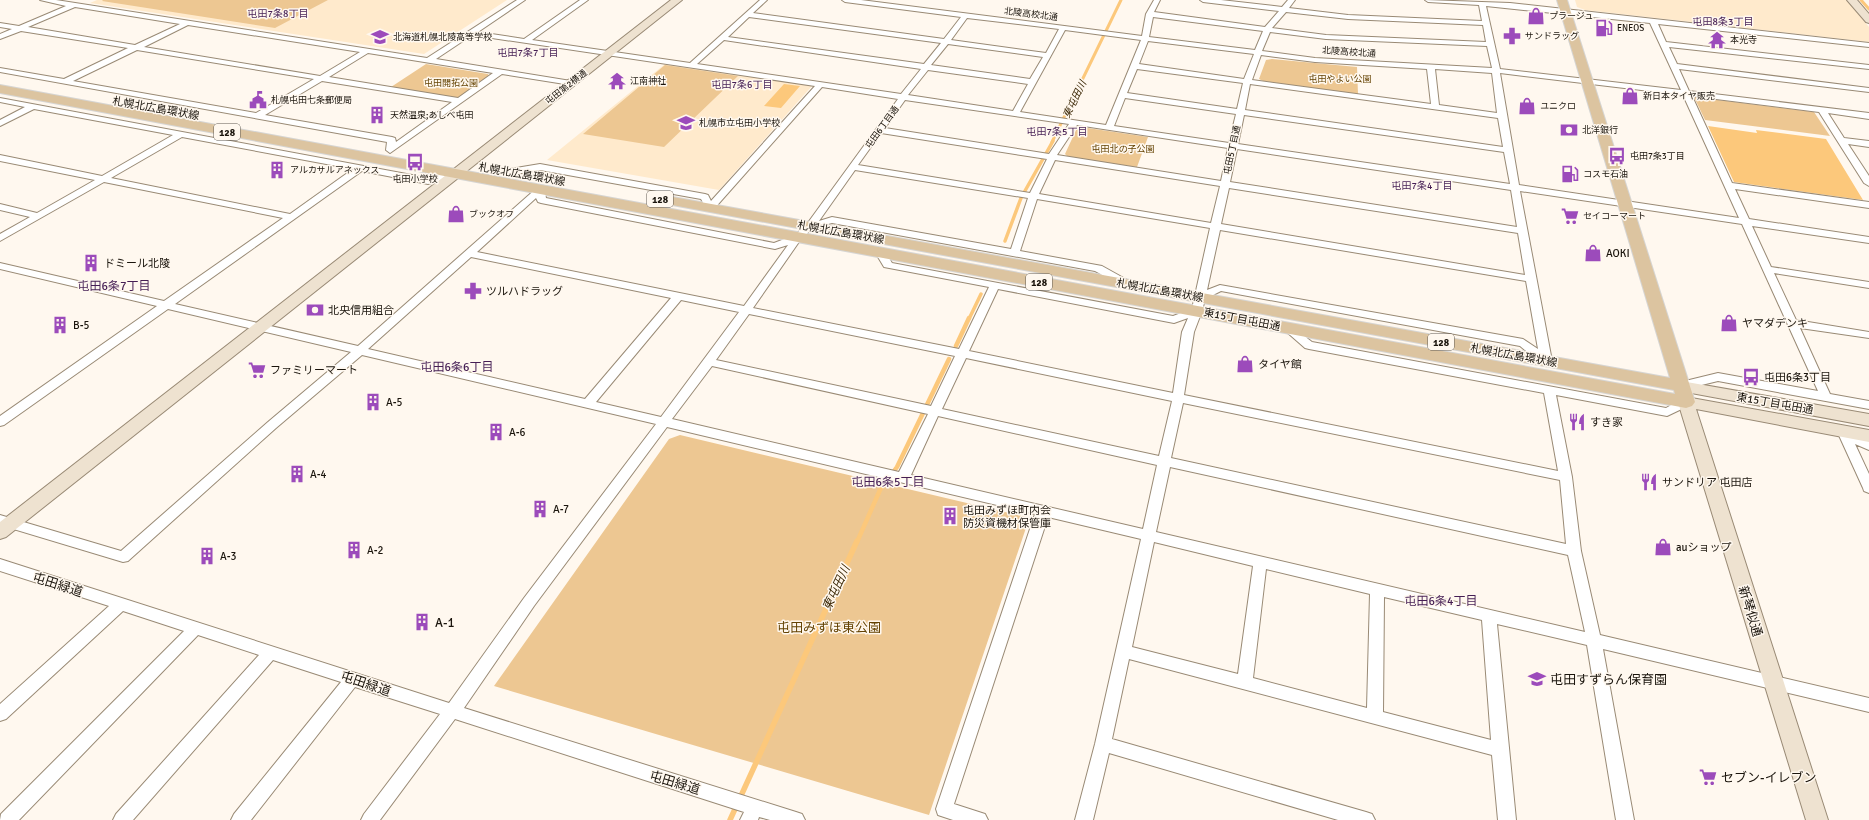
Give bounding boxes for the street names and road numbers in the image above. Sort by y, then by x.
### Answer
street label: 北陵高校北通 [1003,6,1058,23]
street label: 北陵高校北通 [1322,45,1376,60]
street label: 屯田第2横通 [543,68,589,107]
street label: 札幌北広島環状線 [111,94,200,123]
street label: 屯田6丁目通 [863,104,902,151]
road number: 128 [214,124,240,140]
street label: 屯田5丁目通 [1222,125,1243,176]
street label: 札幌北広島環状線 [477,160,566,189]
road number: 128 [647,191,673,207]
street label: 札幌北広島環状線 [796,218,885,247]
road number: 128 [1026,274,1052,290]
street label: 札幌北広島環状線 [1115,276,1204,305]
street label: 東15丁目屯田通 [1202,306,1281,333]
road number: 128 [1428,334,1454,350]
street label: 札幌北広島環状線 [1469,341,1558,370]
street label: 東15丁目屯田通 [1735,390,1814,417]
street label: 屯田緑道 [30,569,85,601]
street label: 新琴似通 [1735,584,1765,639]
street label: 屯田緑道 [338,668,393,700]
street label: 屯田緑道 [647,768,702,798]

